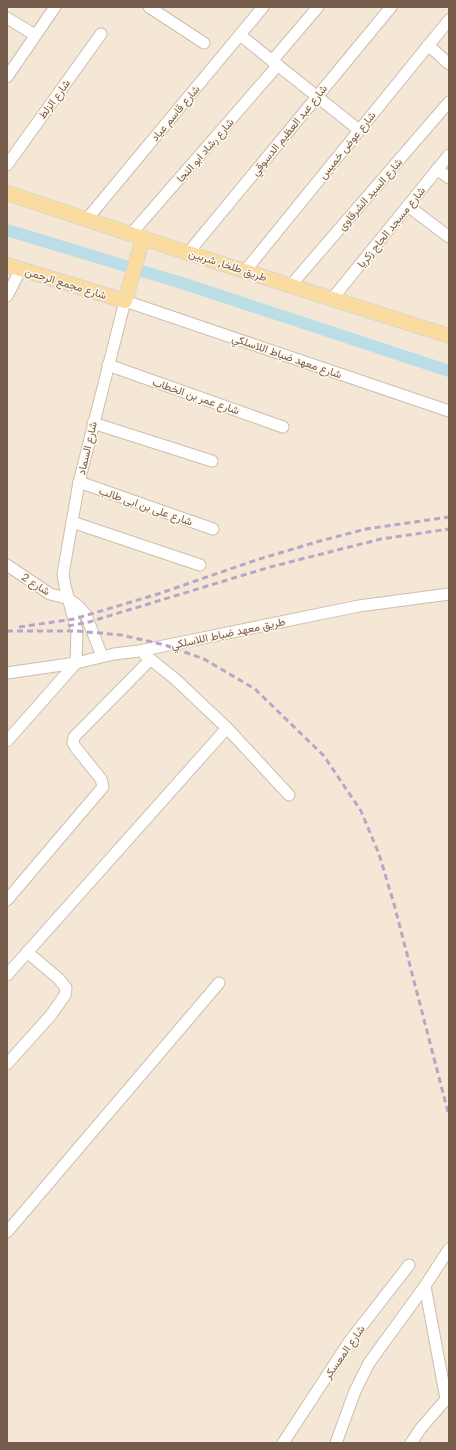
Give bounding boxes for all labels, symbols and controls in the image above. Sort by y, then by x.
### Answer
street label: شارع الزلط [35,76,74,122]
street label: شارع عبد العظيم الدسوقي [248,81,333,180]
street label: شارع قاسم عياد [147,82,204,145]
street label: شارع عوض خميس [315,108,380,182]
street label: شارع رشاد ابو النجا [173,115,238,186]
street label: شارع السيد الشرقاوى [335,155,406,234]
street label: شارع مسجد الحاج زكريا [354,183,429,271]
street label: طريق طلخا, شربين [187,246,269,284]
street label: شارع مجمع الرحمن [23,264,109,303]
street label: شارع معهد ضباط اللاسلكي [229,331,344,384]
street label: شارع عمر بن الخطاب [150,375,242,418]
street label: شارع السماد [74,420,101,476]
street label: شارع على بن ابى طالب [97,483,195,530]
street label: شارع 2 [19,570,53,599]
street label: طريق معهد ضباط اللاسلكي [170,614,287,655]
street label: شارع المعسكر [320,1322,369,1383]

